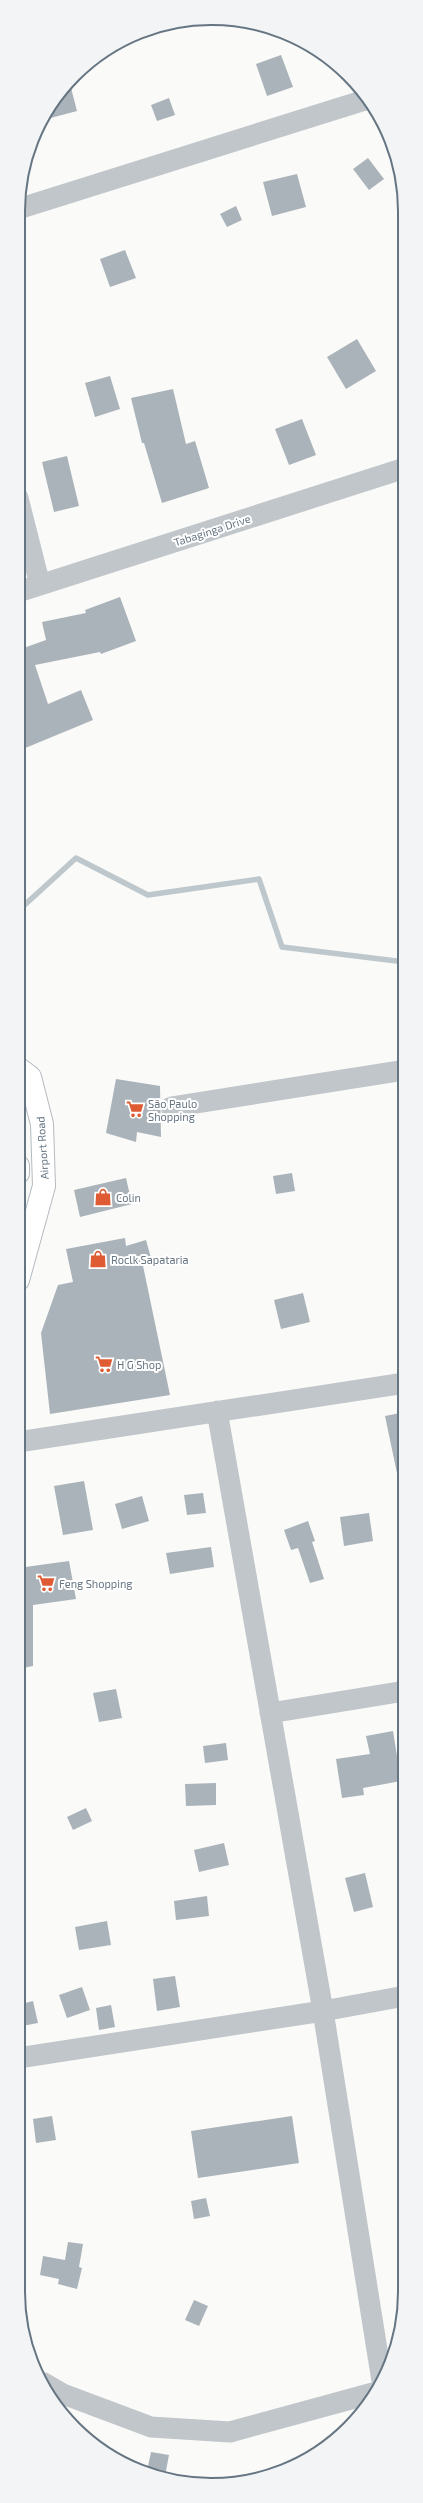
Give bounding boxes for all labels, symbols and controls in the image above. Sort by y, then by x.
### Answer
street label: Tabaginga Drive [172,511,252,548]
place label: São Paulo Shopping [148,1097,197,1123]
supermarket icon: São Paulo Shopping [125,1099,145,1119]
street label: Airport Road [33,1116,51,1180]
shop icon: Colin [93,1187,113,1207]
place label: Colin [116,1191,141,1204]
shop icon: Roclk Sapataria [88,1249,108,1269]
place label: Roclk Sapataria [111,1253,189,1266]
supermarket icon: H G Shop [94,1354,114,1374]
place label: H G Shop [117,1358,161,1371]
supermarket icon: Feng Shopping [36,1573,56,1593]
place label: Feng Shopping [59,1577,132,1590]

